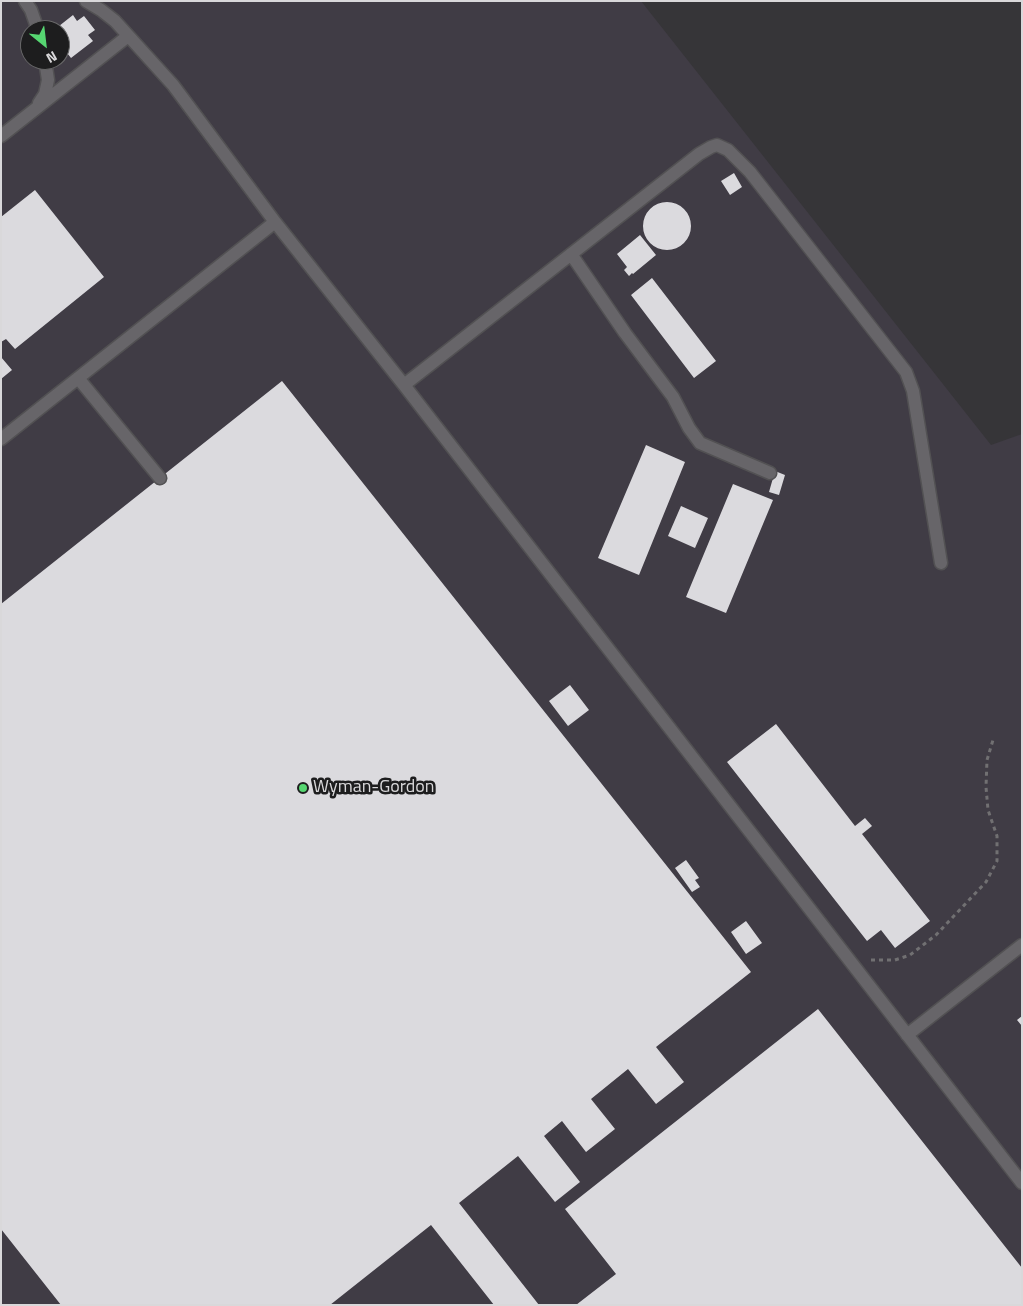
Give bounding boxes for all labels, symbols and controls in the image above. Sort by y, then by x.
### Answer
north arrow [20,20,70,70]
text: N [43,46,61,69]
place label: Wyman-Gordon [313,777,435,799]
marker: Wyman-Gordon [297,782,309,794]

